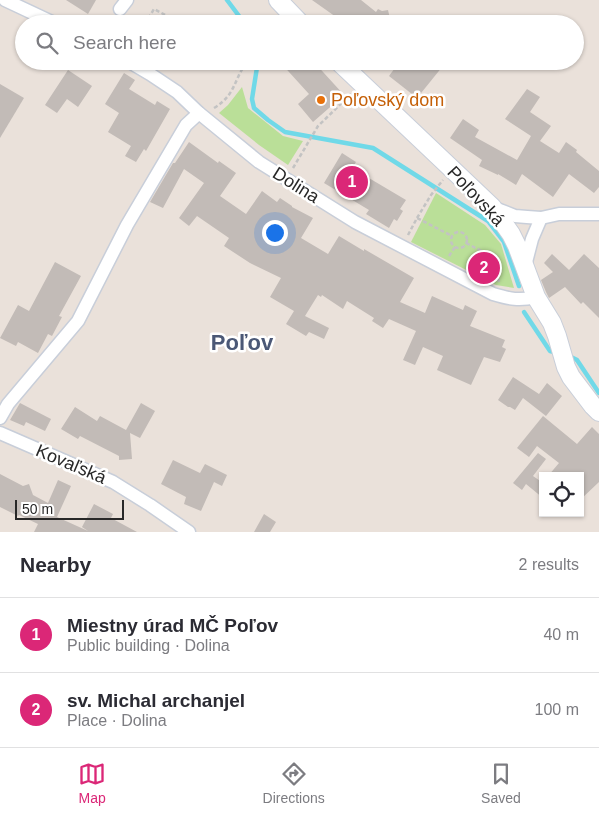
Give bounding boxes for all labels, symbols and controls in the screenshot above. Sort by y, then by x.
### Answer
search box [15,15,584,70]
icon: search [33,29,61,57]
text: Search here [73,32,177,53]
place label: Poľovský dom [331,90,444,110]
marker: Poľovský dom [315,94,327,106]
street label: Poľovská [443,162,509,231]
street label: Dolina [269,163,324,208]
pin: 1 [336,163,368,201]
your location [262,220,288,246]
pin: 2 [468,249,500,287]
district label: Poľov [211,330,274,355]
street label: Kovaľská [33,440,110,488]
map controls [539,472,584,517]
button: locate [539,472,584,517]
scale bar [15,497,124,520]
text: 50 m [22,501,53,517]
text: Nearby [20,553,91,576]
text: 2 results [519,556,579,573]
text: Miestny úrad MČ Poľov [67,615,278,636]
text: 1 [32,626,40,643]
text: 40 m [543,626,579,643]
text: Public building · Dolina [67,637,230,654]
text: sv. Michal archanjel [67,690,245,711]
text: 2 [32,701,40,718]
text: 100 m [535,701,579,718]
text: Place · Dolina [67,712,167,729]
tab: Map [78,760,106,806]
tab: Directions [263,760,325,806]
tab: Saved [481,760,521,806]

